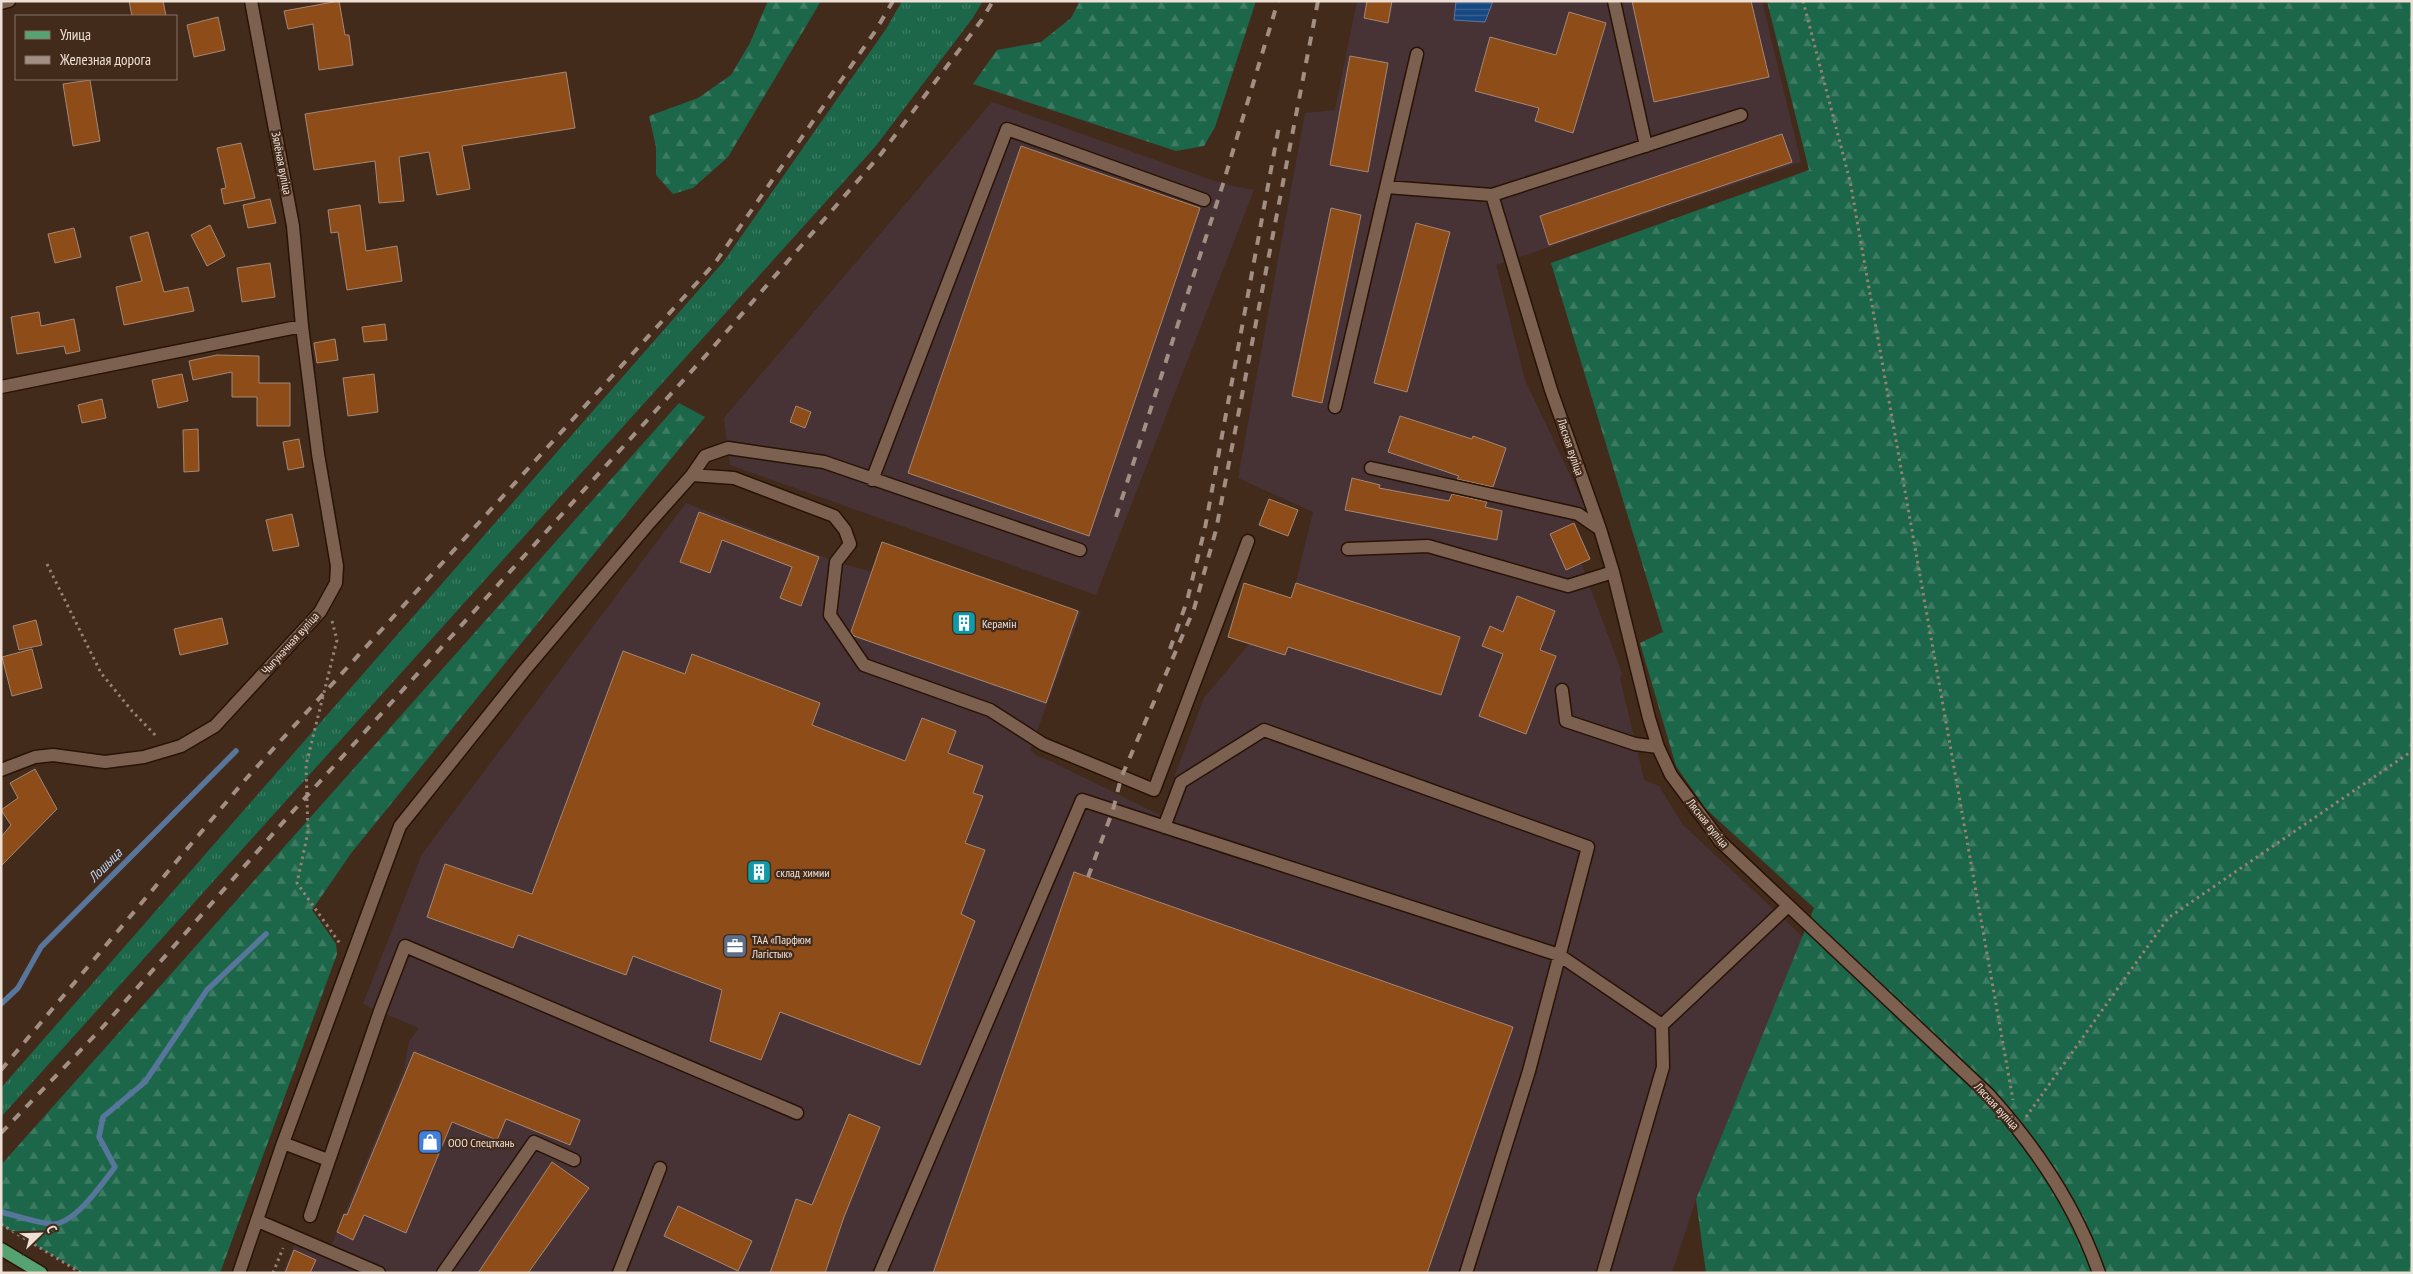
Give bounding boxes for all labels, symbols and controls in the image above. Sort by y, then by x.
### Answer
legend [15,15,178,80]
text: Улица [60,25,91,44]
text: Железная дорога [59,50,151,69]
street label: Зялёная вуліца [269,130,295,196]
street label: Лясная вуліца [1554,416,1588,477]
street label: Чыгуначная вуліца [258,608,322,677]
building icon: Керамін [951,610,977,636]
place label: Керамін [982,616,1016,631]
street label: Лясная вуліца [1683,795,1732,851]
water label: Лошыца [84,843,127,886]
building icon: склад химии [746,859,772,885]
place label: склад химии [776,865,830,880]
place label: ТАА «Парфюм Лагістык» [751,932,811,961]
office icon: ТАА «Парфюм Лагістык» [722,933,748,959]
street label: Лясная вуліца [1971,1079,2023,1133]
shop icon: ООО Спецткань [417,1129,443,1155]
place label: ООО Спецткань [448,1135,515,1150]
north arrow [15,1209,65,1259]
text: С [42,1222,62,1236]

